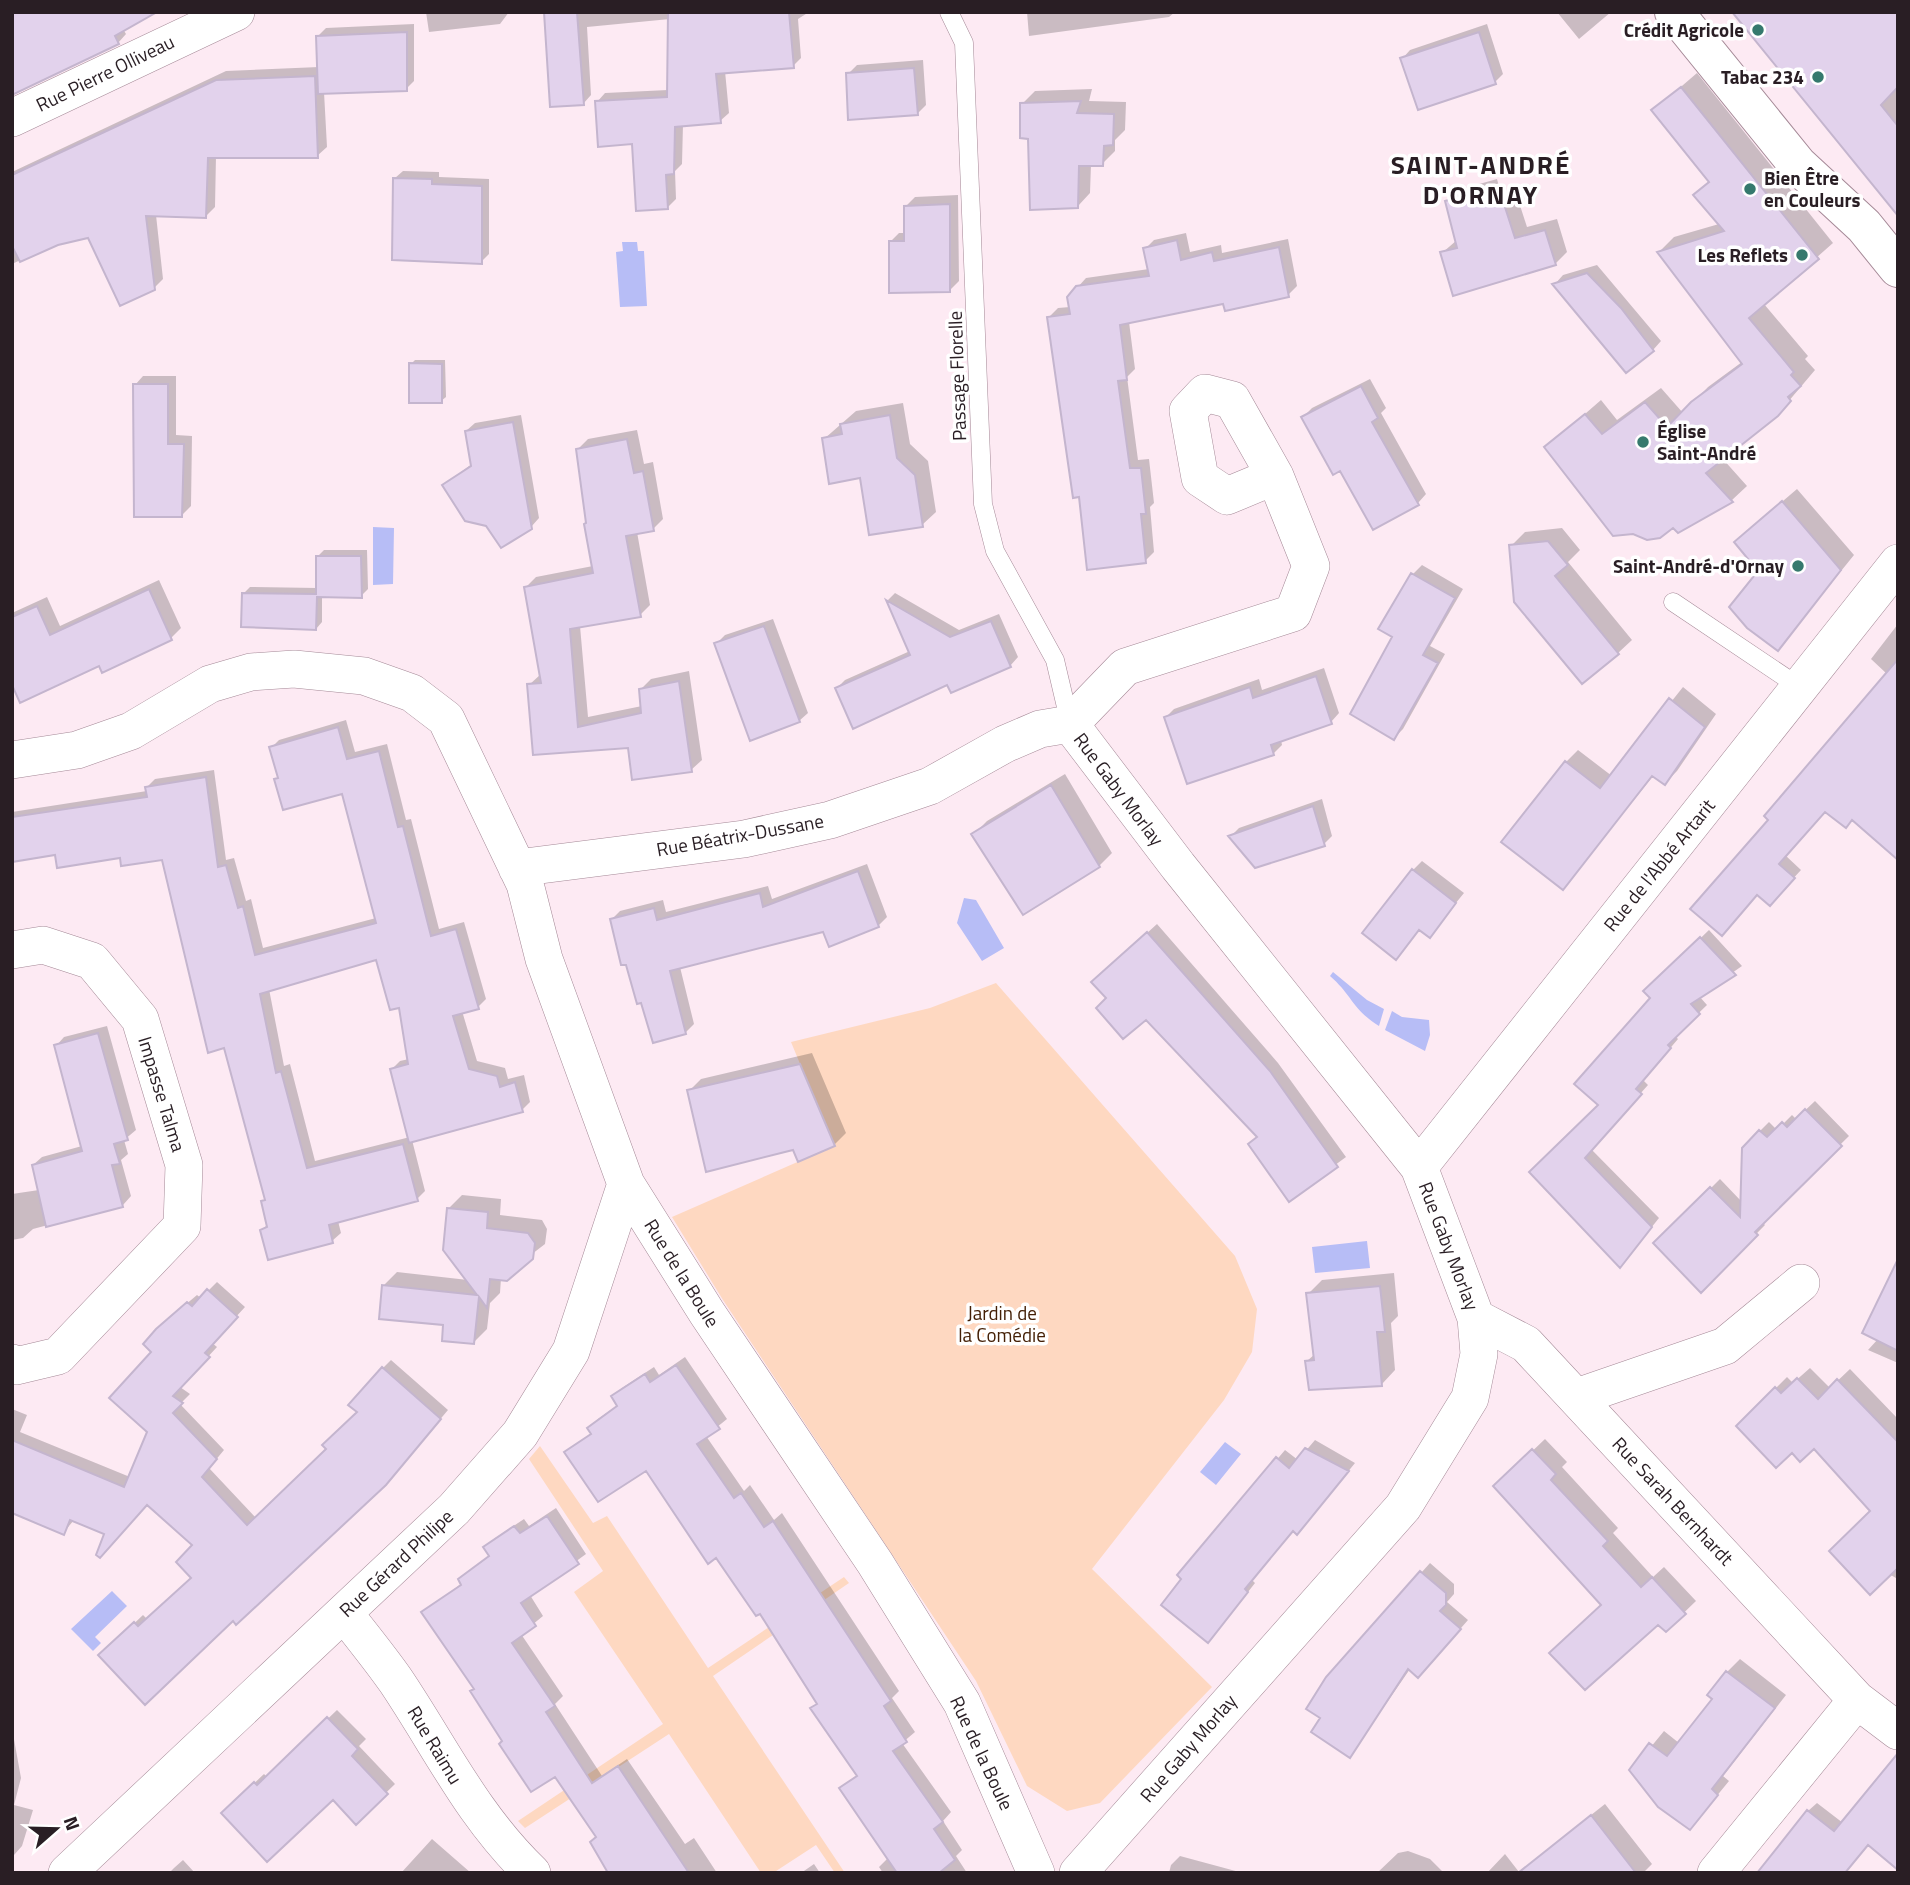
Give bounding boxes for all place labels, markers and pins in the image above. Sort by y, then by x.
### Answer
place label: Crédit Agricole [1624,15,1744,44]
marker: Crédit Agricole [1750,22,1766,38]
place label: Tabac 234 [1721,62,1804,91]
marker: Tabac 234 [1810,69,1826,85]
place label: Bien Être en Couleurs [1764,163,1861,214]
marker: Bien Être en Couleurs [1742,181,1758,197]
place label: Les Reflets [1697,240,1788,269]
marker: Les Reflets [1794,247,1810,263]
place label: Église Saint-André [1657,416,1757,467]
marker: Église Saint-André [1635,434,1651,450]
place label: Saint-André-d'Ornay [1613,551,1784,580]
marker: Saint-André-d'Ornay [1790,558,1806,574]

